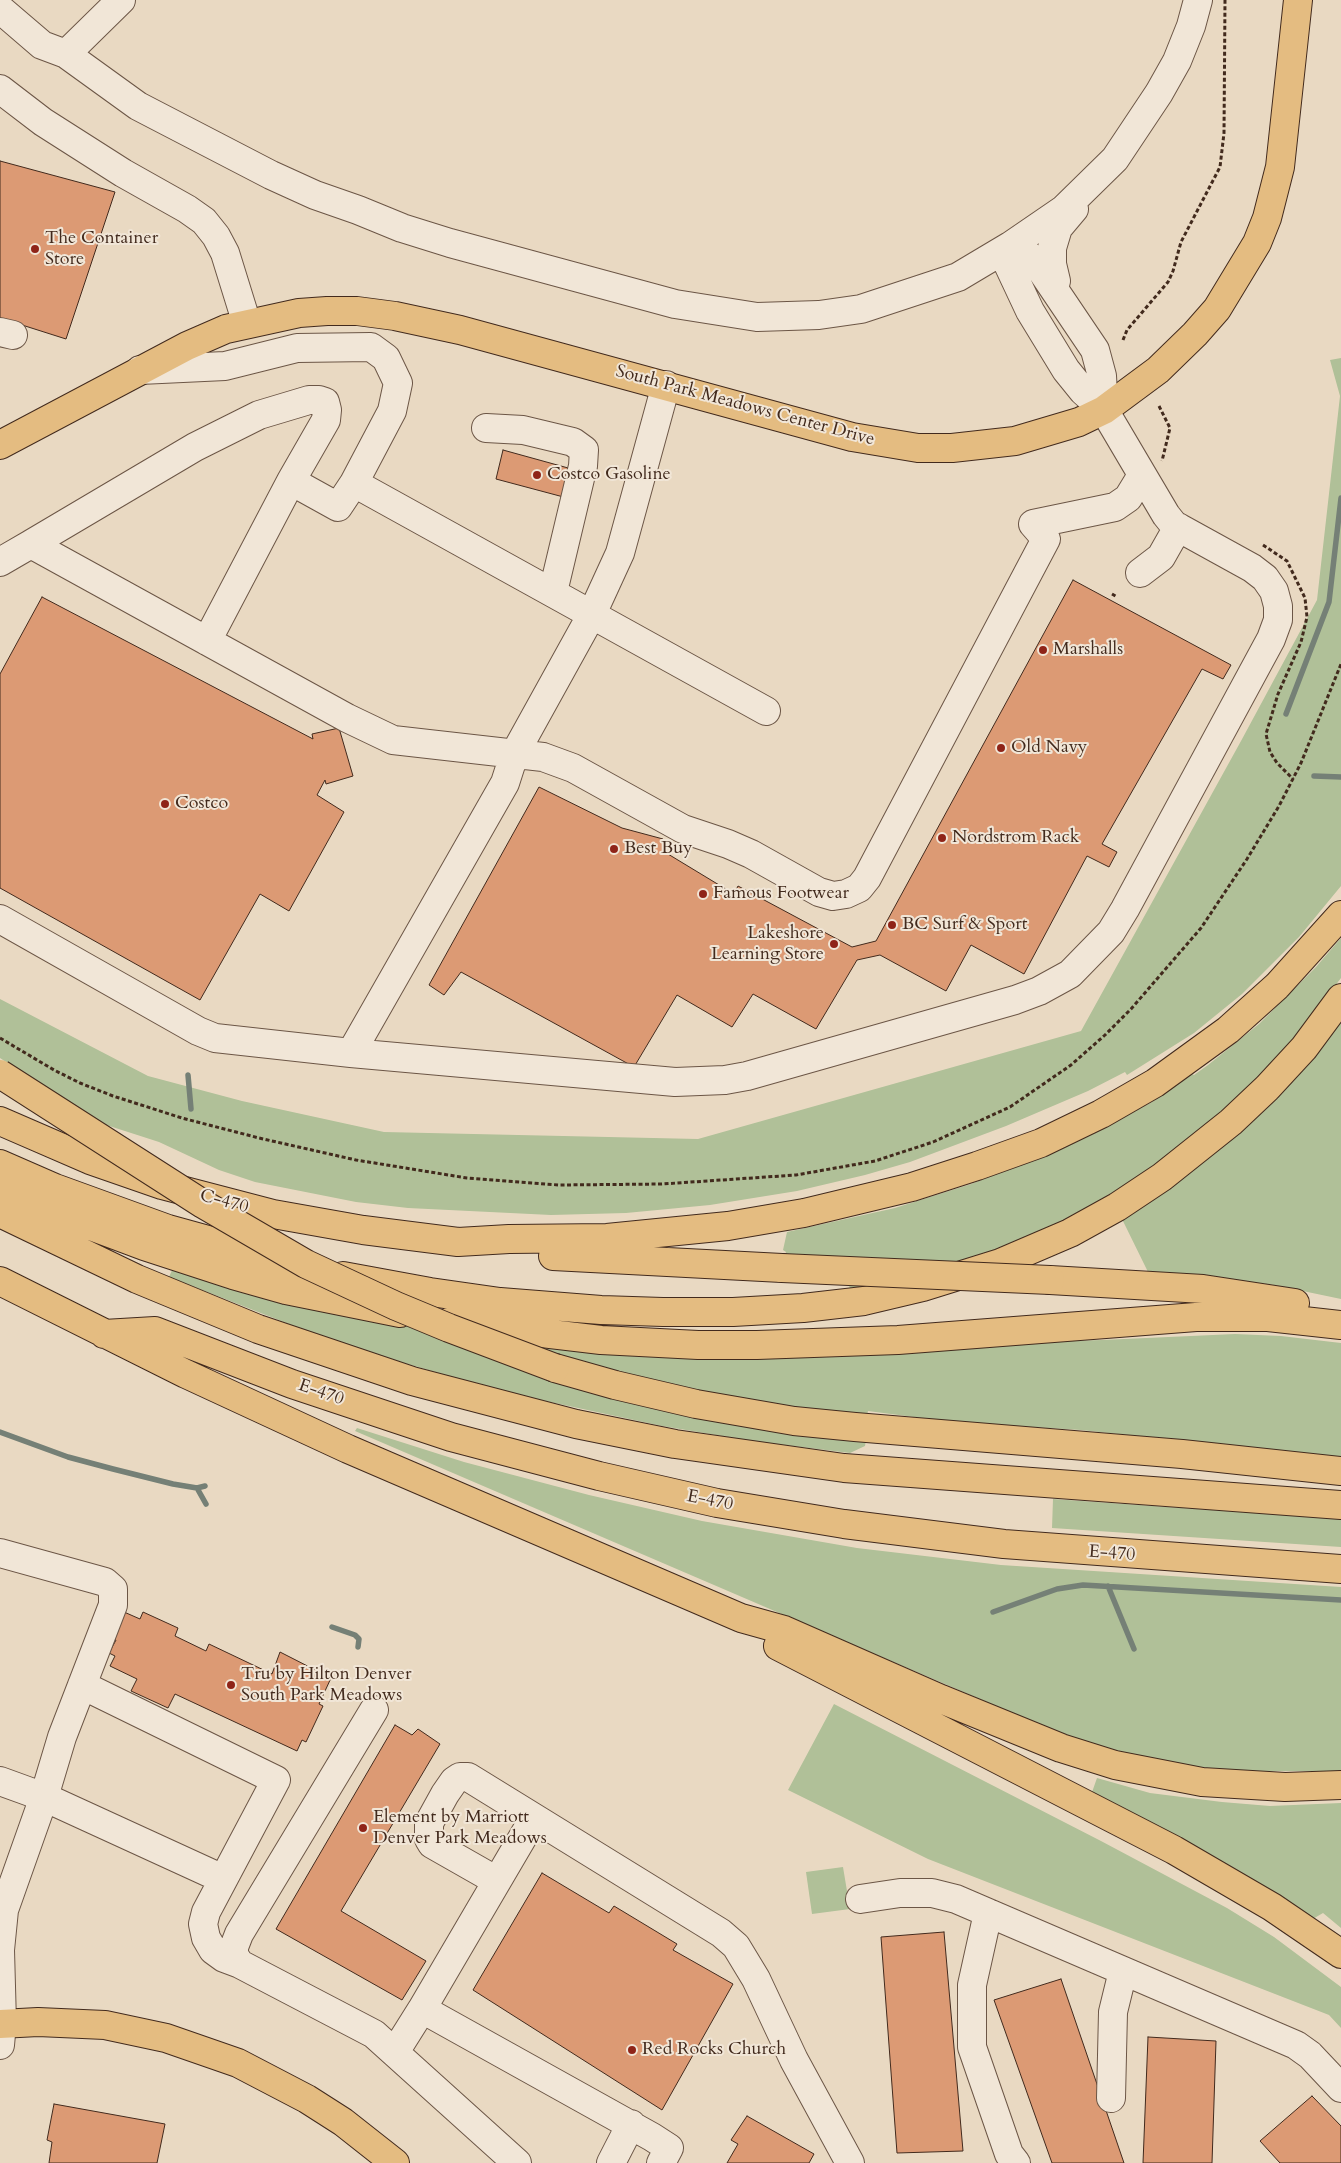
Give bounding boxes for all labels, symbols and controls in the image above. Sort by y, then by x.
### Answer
place label: The Container Store [45,228,158,270]
marker: The Container Store [29,243,41,255]
street label: South Park Meadows Center Drive [613,361,877,451]
place label: Costco Gasoline [547,464,671,486]
marker: Costco Gasoline [531,469,543,481]
place label: Marshalls [1053,639,1123,661]
marker: Marshalls [1037,644,1049,656]
place label: Old Navy [1011,737,1087,759]
marker: Old Navy [995,742,1007,754]
place label: Costco [175,793,228,815]
marker: Costco [159,798,171,810]
place label: Nordstrom Rack [952,827,1079,849]
marker: Nordstrom Rack [936,832,948,844]
place label: Best Buy [624,838,693,860]
marker: Best Buy [608,843,620,855]
place label: Famous Footwear [713,883,849,905]
marker: Famous Footwear [697,888,709,900]
place label: BC Surf & Sport [902,914,1027,936]
marker: BC Surf & Sport [886,919,898,931]
place label: Lakeshore Learning Store [711,923,824,966]
marker: Lakeshore Learning Store [828,938,840,950]
street label: C-470 [197,1185,251,1219]
street label: E-470 [295,1375,347,1411]
street label: E-470 [685,1486,735,1516]
street label: E-470 [1088,1542,1136,1566]
place label: Tru by Hilton Denver South Park Meadows [241,1664,412,1706]
marker: Tru by Hilton Denver South Park Meadows [225,1679,237,1691]
place label: Element by Marriott Denver Park Meadows [373,1807,547,1850]
marker: Element by Marriott Denver Park Meadows [357,1822,369,1834]
place label: Red Rocks Church [642,2039,786,2061]
marker: Red Rocks Church [626,2044,638,2056]

